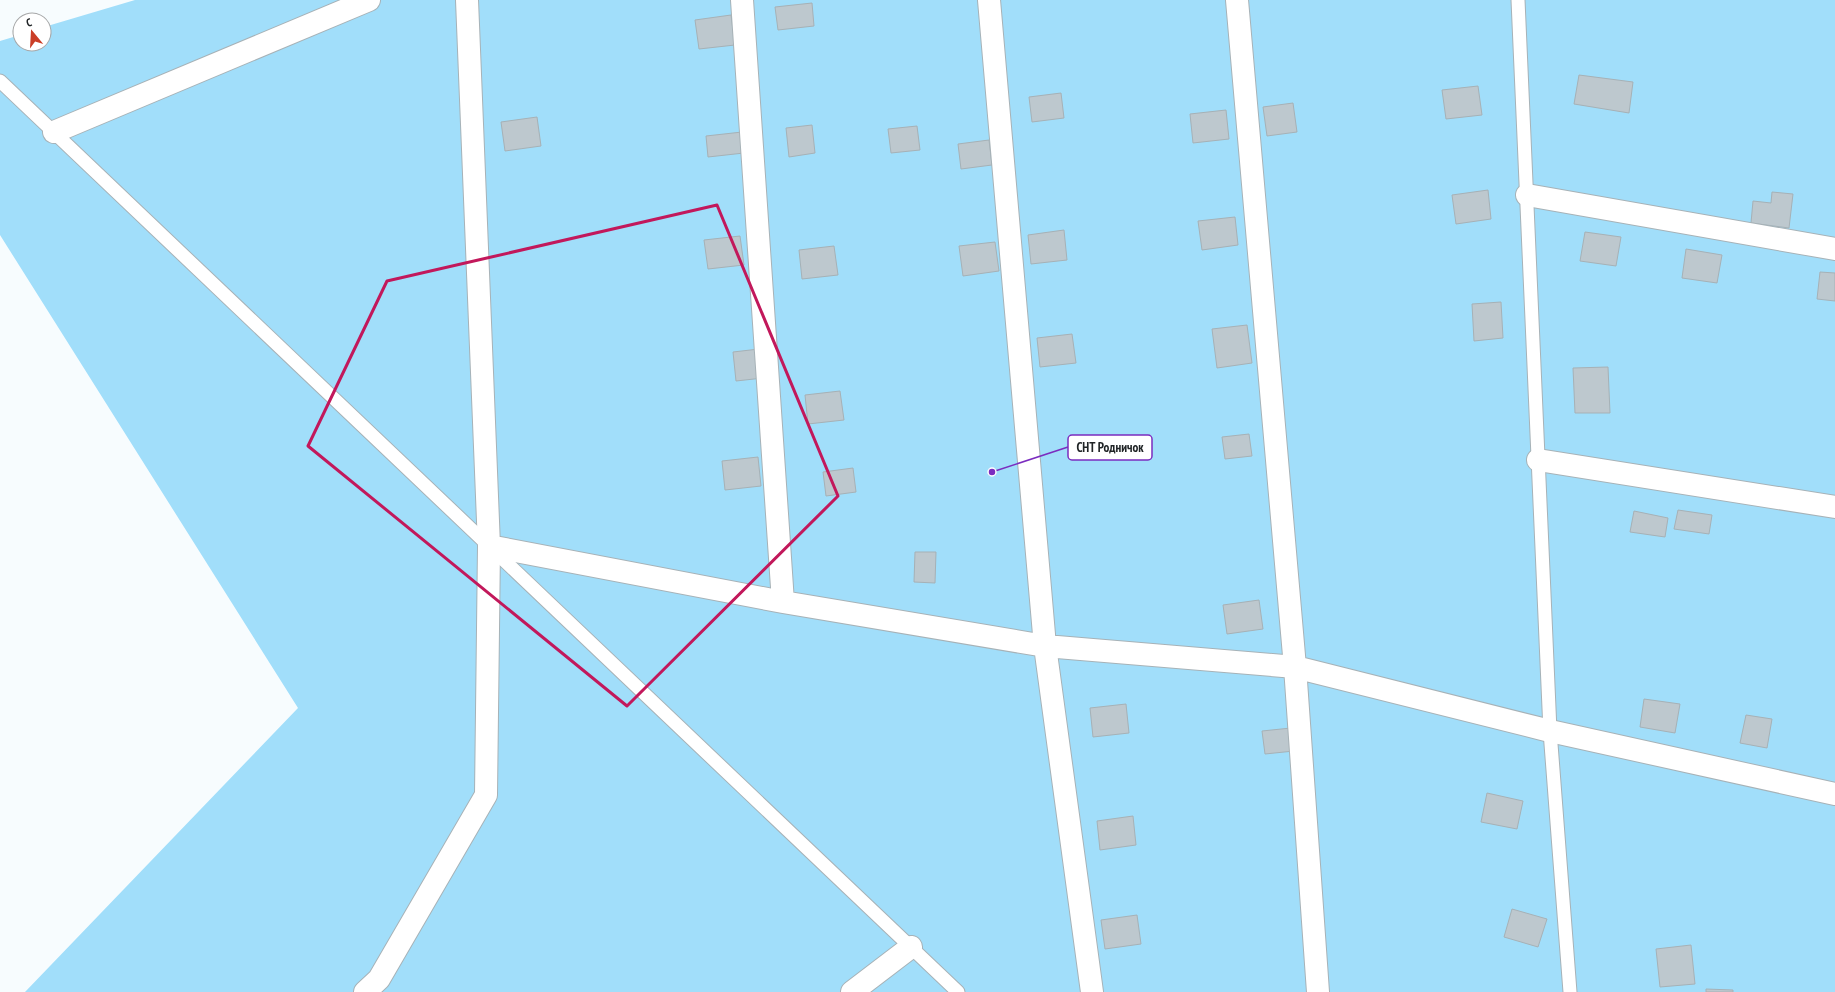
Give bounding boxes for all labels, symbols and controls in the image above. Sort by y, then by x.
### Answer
north arrow [12,12,52,52]
text: С [24,15,33,30]
callout: СНТ Родничок [1068,435,1152,460]
text: СНТ Родничок [1076,439,1144,456]

